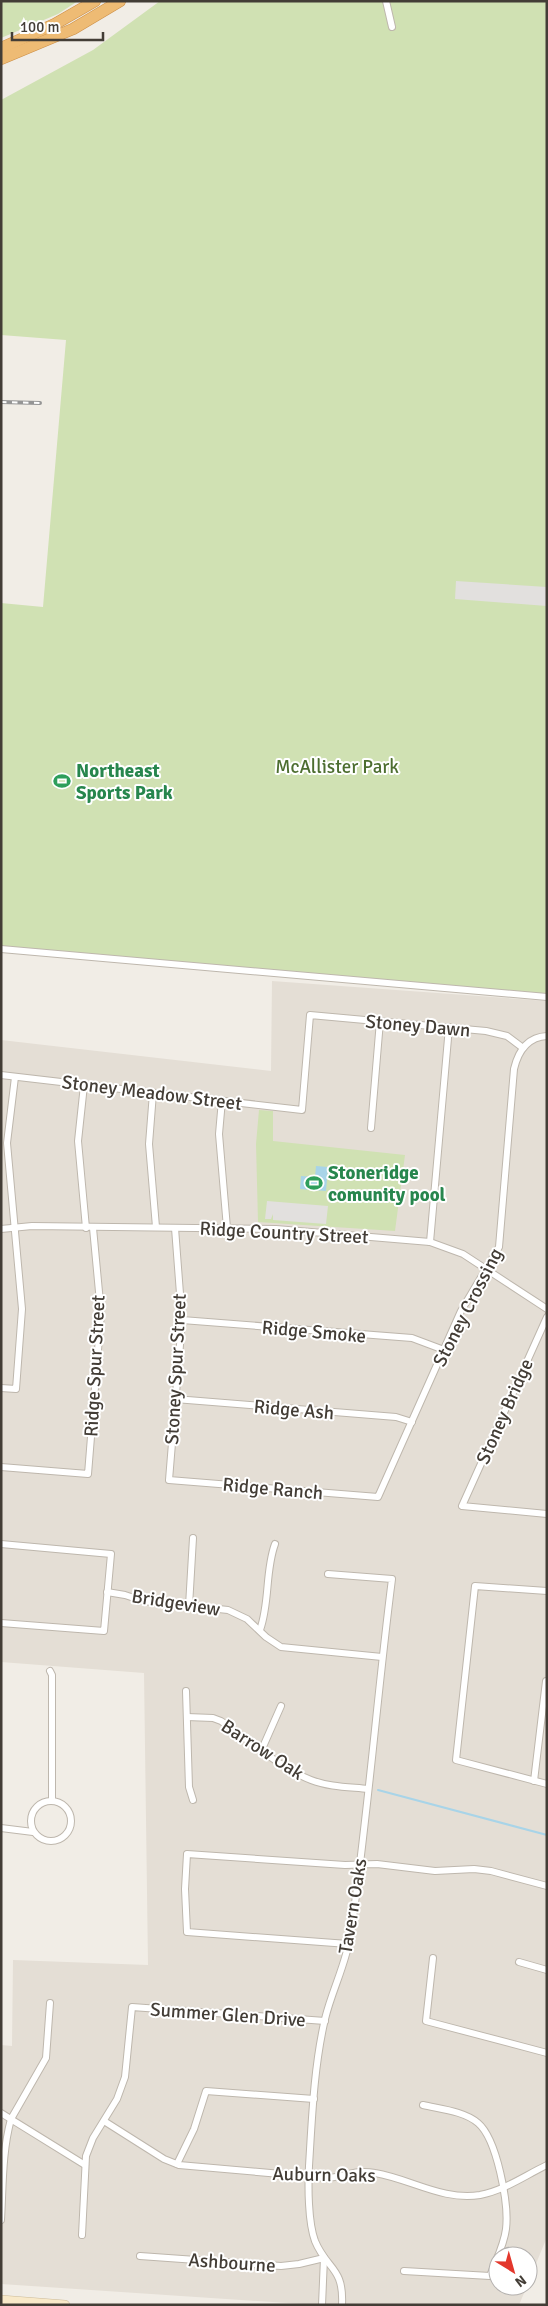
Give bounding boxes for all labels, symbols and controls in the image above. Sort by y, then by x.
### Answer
scale bar [12,10,104,42]
text: 100 m [20,18,60,36]
park label: McAllister Park [275,755,399,779]
place label: Northeast Sports Park [76,759,173,805]
sports icon: Northeast Sports Park [52,771,72,791]
street label: Stoney Dawn [364,1009,471,1043]
street label: Stoney Meadow Street [60,1070,244,1116]
place label: Stoneridge comunity pool [328,1161,446,1207]
sports icon: Stoneridge comunity pool [304,1173,324,1193]
street label: Ridge Country Street [199,1217,369,1249]
street label: Stoney Crossing [428,1244,508,1371]
street label: Stoney Spur Street [160,1293,192,1445]
street label: Ridge Spur Street [79,1294,111,1438]
street label: Ridge Smoke [261,1315,367,1349]
street label: Stoney Bridge [471,1355,539,1468]
street label: Ridge Ash [253,1395,335,1425]
street label: Ridge Ranch [222,1473,324,1505]
street label: Bridgeview [130,1584,222,1622]
street label: Barrow Oak [217,1714,309,1786]
street label: Tavern Oaks [334,1857,372,1956]
street label: Summer Glen Drive [149,1998,307,2032]
street label: Auburn Oaks [272,2162,376,2188]
north arrow [488,2246,538,2296]
street label: Ashbourne [187,2248,276,2278]
text: N [512,2271,530,2291]

